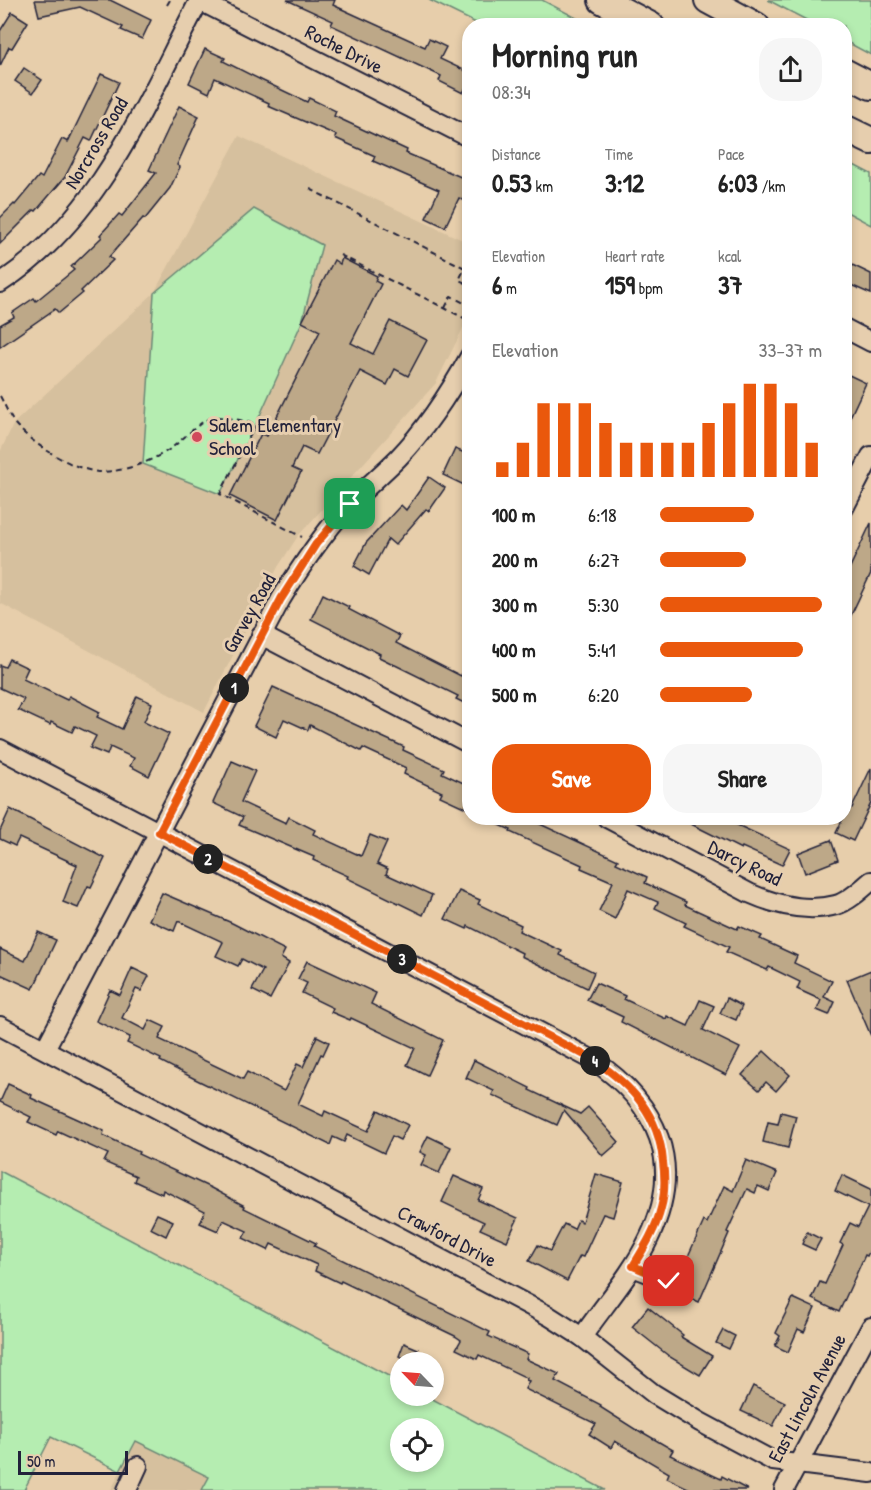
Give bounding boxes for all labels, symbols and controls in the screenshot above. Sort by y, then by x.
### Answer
street label: Roche Drive [301,18,388,80]
text: Morning run [492,33,638,77]
button: share [759,38,822,101]
text: 08:34 [492,78,531,105]
street label: Norcross Road [58,92,134,194]
text: Distance [492,143,541,165]
text: Time [605,143,633,165]
text: Pace [718,143,745,165]
text: 0.53 [492,165,532,200]
text: 3:12 [605,165,644,200]
text: 6:03 [718,165,758,200]
text: km [532,175,553,197]
text: /km [758,175,786,197]
text: Elevation [492,245,545,267]
text: Heart rate [605,245,665,267]
text: kcal [718,245,741,267]
text: 6 [492,267,502,302]
text: 159 [605,267,635,302]
text: 37 [718,267,743,302]
text: m [502,277,517,299]
text: bpm [635,277,663,299]
text: Elevation [492,336,558,363]
text: 33–37 m [759,336,822,363]
place label: Salem Elementary School [209,411,341,461]
marker: Salem Elementary School [190,430,204,444]
pin [324,478,375,529]
icon: arrive [333,487,366,520]
text: 100 m [492,501,535,528]
text: 6:18 [588,501,617,528]
text: 200 m [492,546,537,573]
text: 6:27 [588,546,620,573]
street label: Garvey Road [216,568,282,657]
text: 300 m [492,591,537,618]
text: 5:30 [588,591,619,618]
text: 400 m [492,636,536,663]
text: 5:41 [588,636,616,663]
pin: 1 [219,673,249,703]
text: 1 [231,677,237,699]
text: 500 m [492,681,537,708]
text: 6:20 [588,681,619,708]
button: Save [492,744,651,813]
button: Share [663,744,822,813]
street label: Darcy Road [704,833,787,892]
pin: 2 [193,844,223,874]
text: 2 [204,848,212,870]
pin: 3 [387,944,417,974]
text: 3 [398,948,406,970]
pin: 4 [580,1046,610,1076]
text: 4 [592,1050,598,1072]
street label: Crawford Drive [393,1198,502,1273]
pin [643,1255,694,1306]
icon: check [652,1264,685,1297]
street label: East Lincoln Avenue [761,1329,852,1467]
north arrow [390,1352,444,1406]
map controls [390,1352,444,1472]
button: locate [390,1418,444,1472]
scale bar [18,1448,128,1476]
text: 50 m [27,1450,56,1472]

